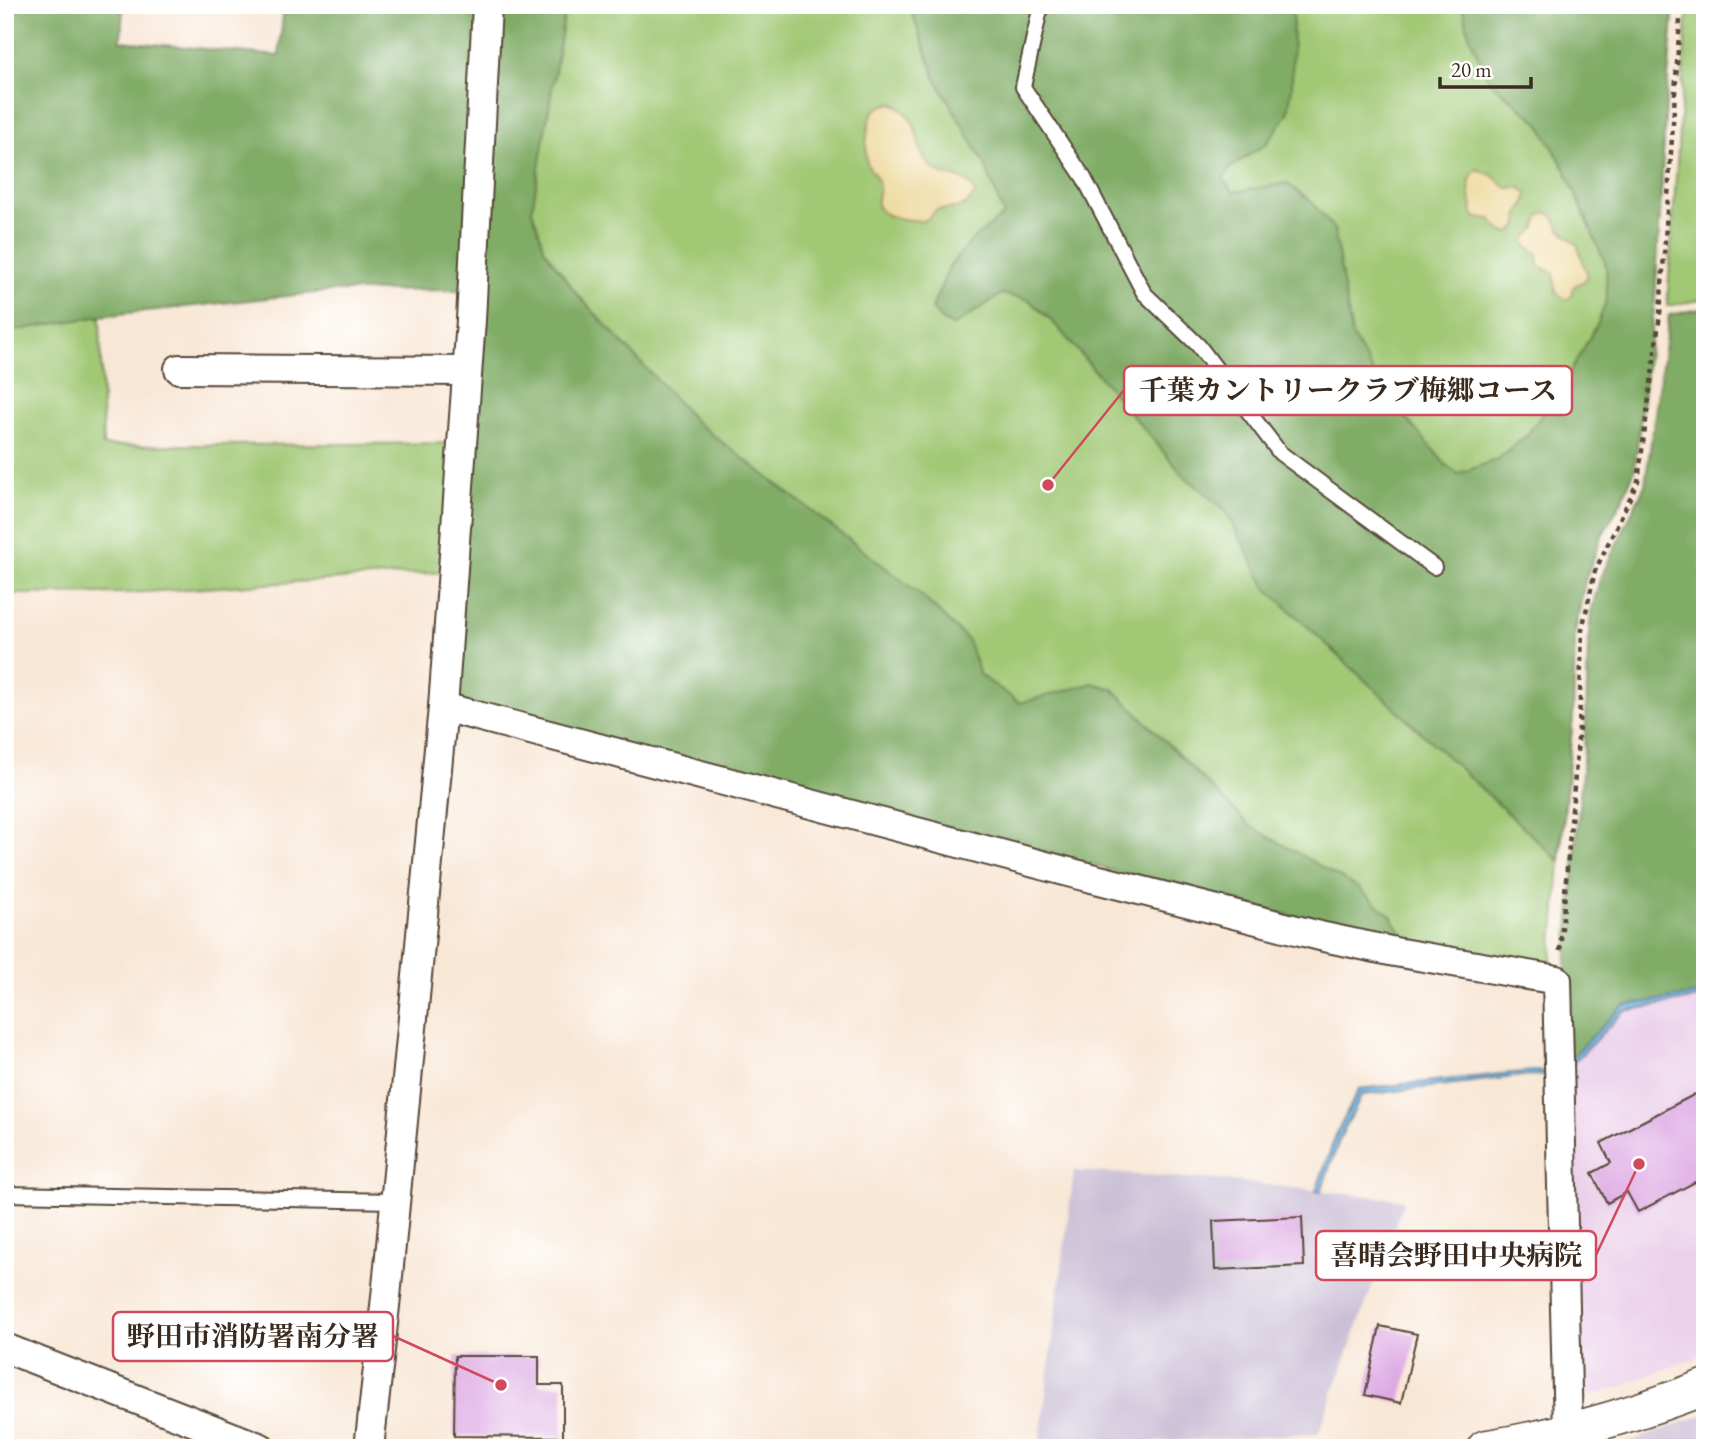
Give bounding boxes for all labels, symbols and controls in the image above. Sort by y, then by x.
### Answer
scale bar [1440,46,1532,90]
text: 20 m [1451,56,1492,83]
callout: 千葉カントリークラブ梅郷コース [1124,366,1572,415]
text: 千葉カントリークラブ梅郷コース [1139,372,1557,408]
callout: 喜晴会野田中央病院 [1316,1231,1596,1280]
text: 喜晴会野田中央病院 [1330,1237,1582,1273]
callout: 野田市消防署南分署 [113,1312,393,1361]
text: 野田市消防署南分署 [127,1318,379,1354]

